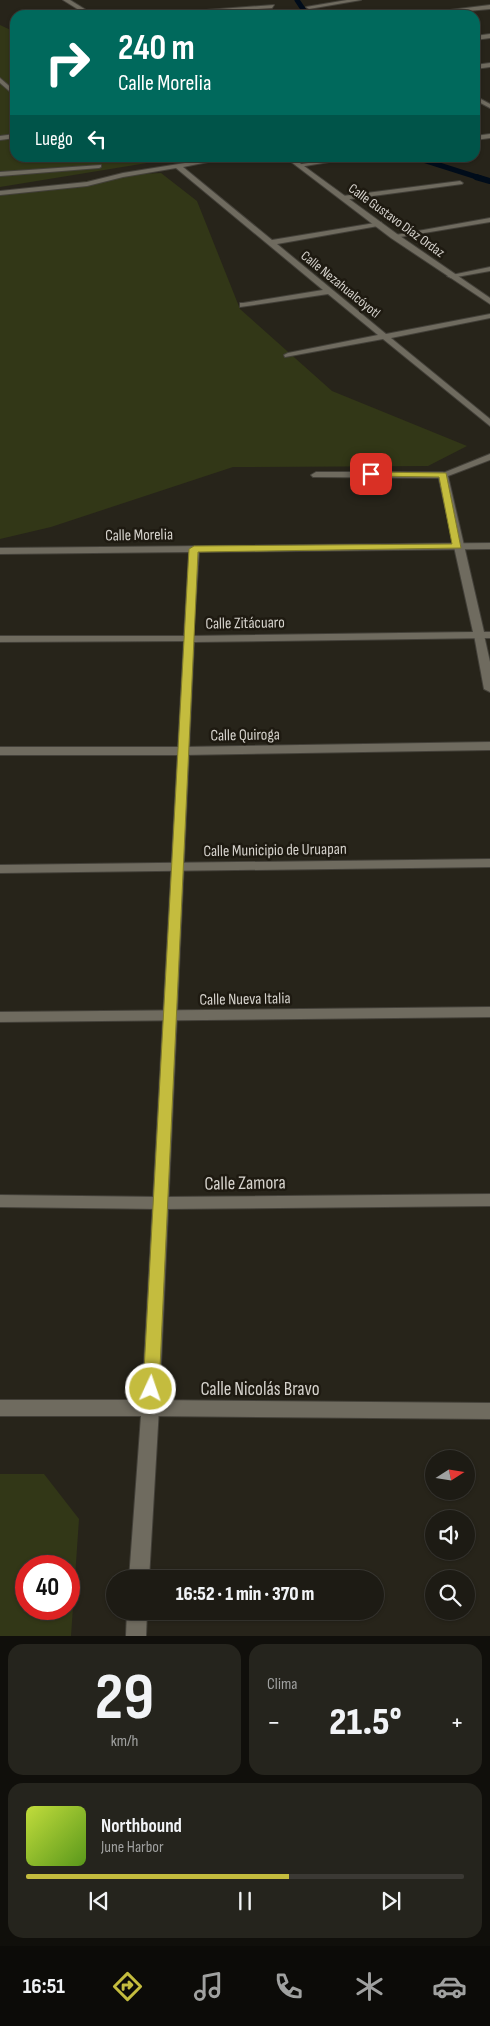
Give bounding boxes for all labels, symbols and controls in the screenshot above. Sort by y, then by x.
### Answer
text: 240 m [118,27,195,70]
icon: right [35,30,100,95]
text: Calle Morelia [118,70,211,97]
icon: left [83,125,111,153]
text: Luego [35,128,73,151]
street label: Calle Gustavo Díaz Ordaz [345,180,448,261]
street label: Calle Nezahualcóyotl [298,247,384,322]
pin [350,453,392,495]
icon: arrive [357,460,385,488]
street label: Calle Morelia [105,525,173,546]
street label: Calle Zitácuaro [205,613,285,634]
street label: Calle Quiroga [210,725,280,746]
street label: Calle Municipio de Uruapan [203,840,347,861]
street label: Calle Nueva Italia [199,989,291,1010]
street label: Calle Zamora [204,1171,286,1196]
position arrow [124,1362,176,1414]
street label: Calle Nicolás Bravo [200,1378,320,1401]
north arrow [425,1450,475,1500]
map controls [425,1450,475,1620]
button: sound [425,1510,475,1560]
speed limit sign: 40 [15,1555,80,1620]
button: search [425,1570,475,1620]
text: 16:52 · 1 min · 370 m [176,1583,314,1606]
text: 29 [95,1660,154,1738]
text: Clima [267,1675,297,1694]
text: 21.5° [329,1700,402,1745]
text: − [267,1706,281,1739]
text: + [450,1706,464,1739]
text: km/h [111,1732,138,1751]
text: Northbound [101,1815,182,1838]
text: June Harbor [101,1838,164,1857]
icon: previous [85,1887,113,1915]
icon: pause [231,1887,259,1915]
icon: next [377,1887,405,1915]
icon: directions [110,1969,145,2004]
icon: music [191,1969,226,2004]
icon: phone [271,1969,306,2004]
icon: climate [352,1969,387,2004]
icon: car [432,1969,467,2004]
text: 16:51 [23,1973,65,2000]

